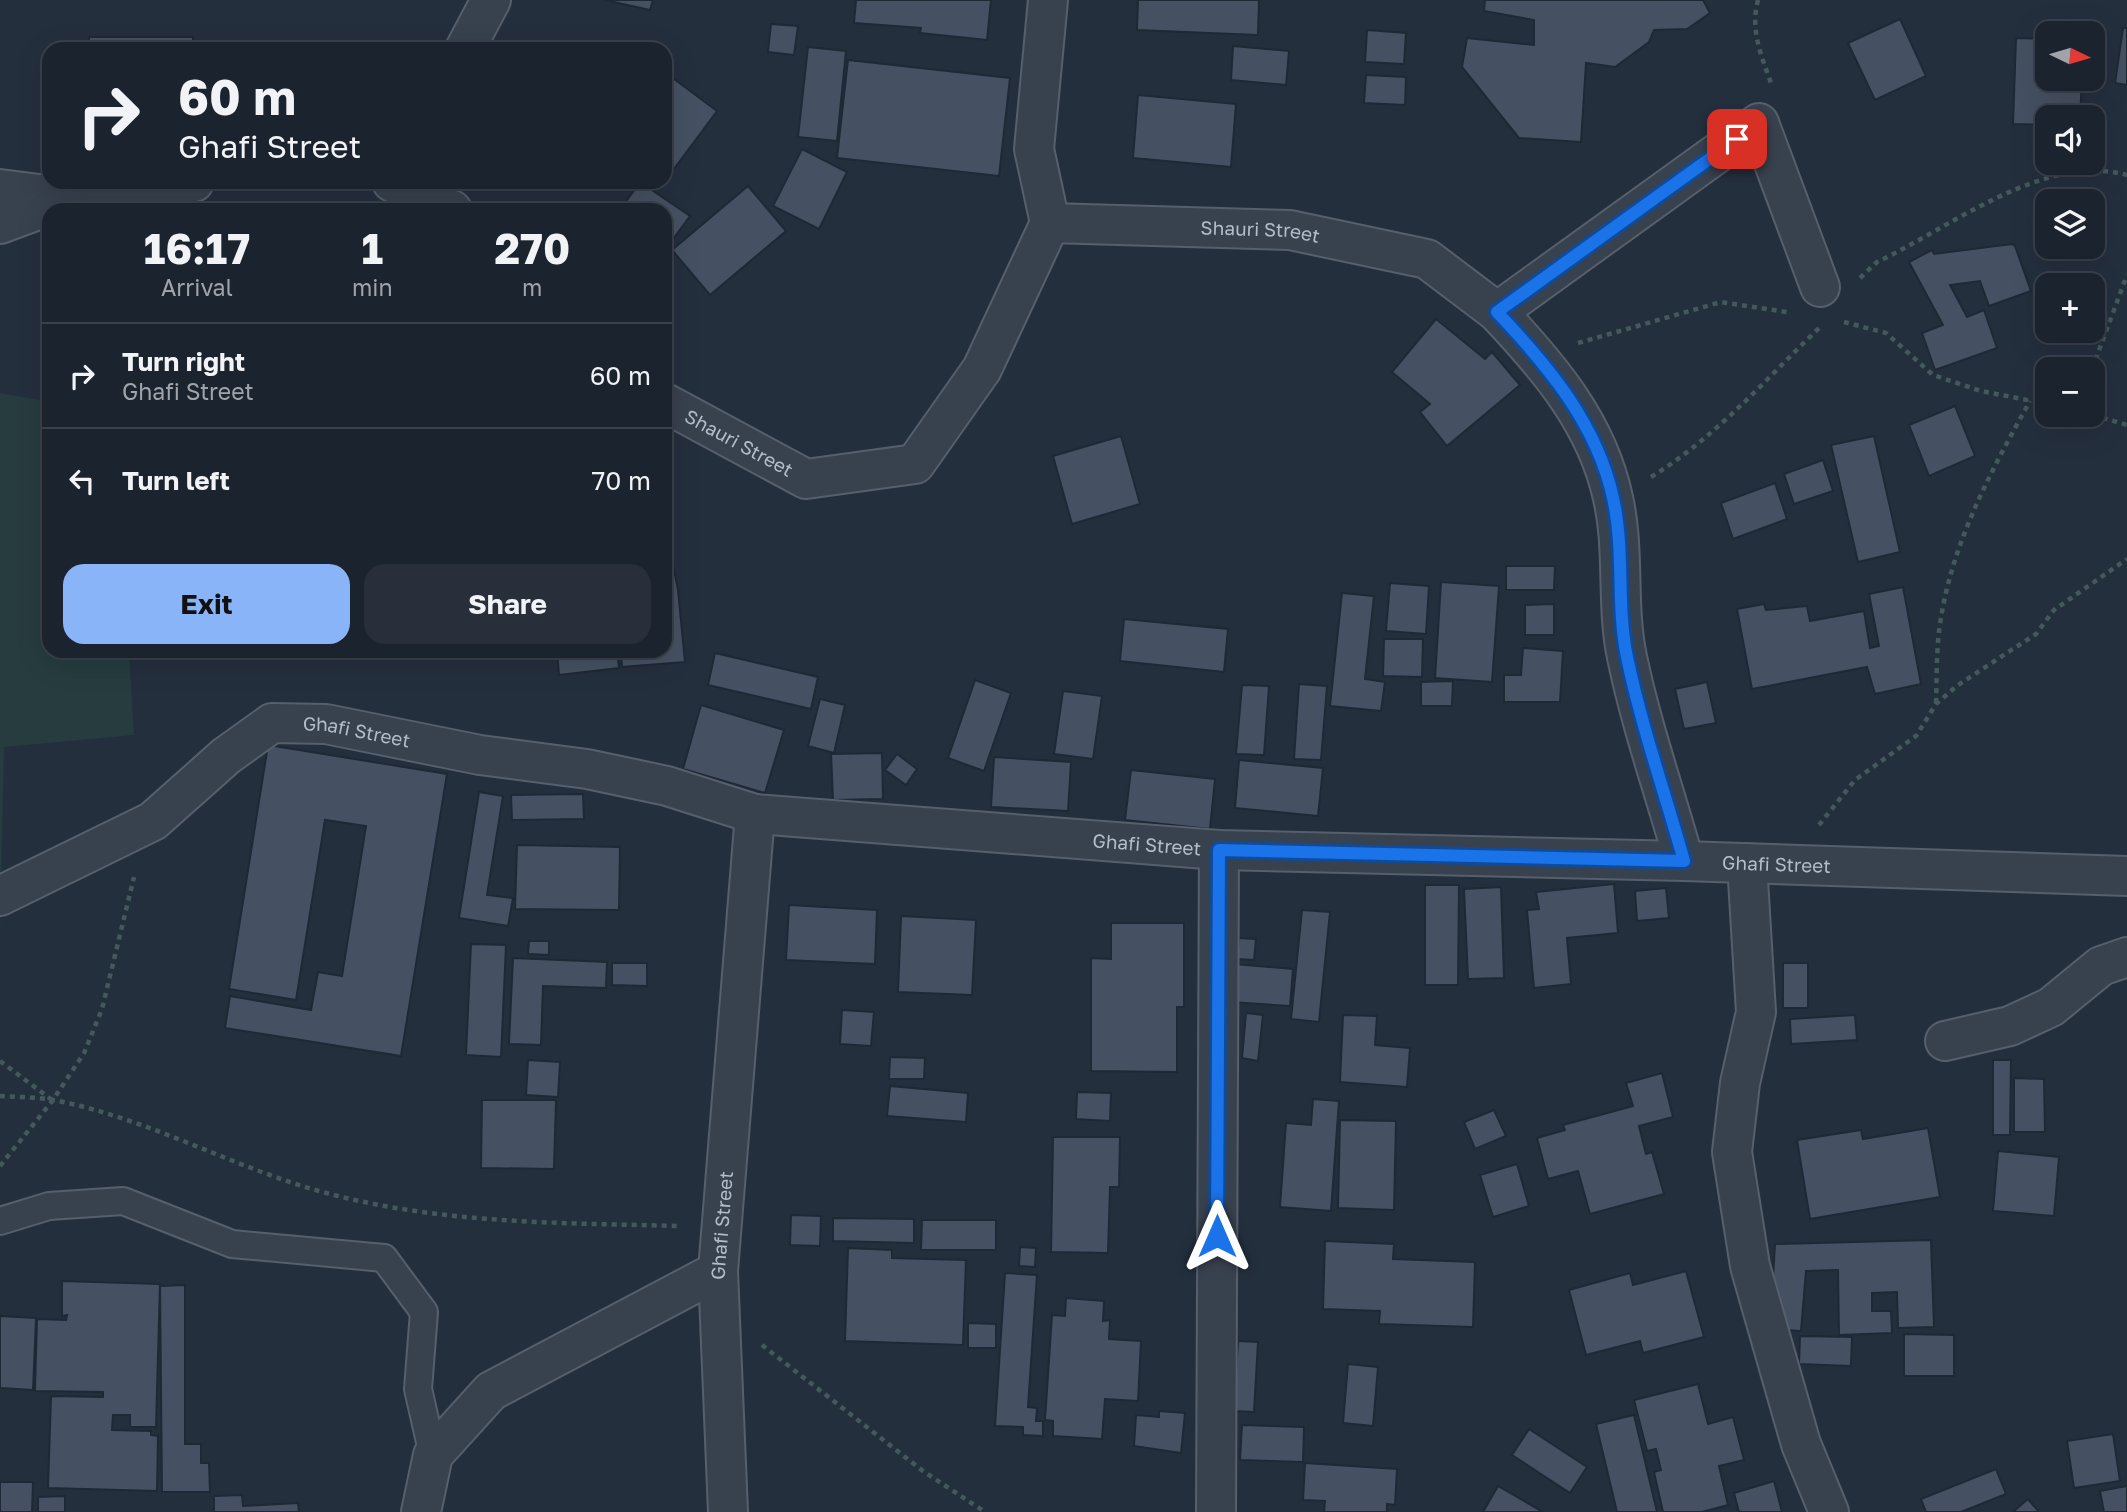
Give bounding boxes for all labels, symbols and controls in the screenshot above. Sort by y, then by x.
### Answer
north arrow [2035,21,2105,91]
map controls [2035,21,2105,427]
text: 60 m [178,67,296,126]
icon: right [63,70,154,161]
button: sound [2035,105,2105,175]
pin [1707,109,1767,169]
icon: arrive [1718,120,1756,158]
text: Ghafi Street [178,127,361,165]
button: layers [2035,189,2105,259]
street label: Shauri Street [1200,215,1322,247]
text: 16:17 [144,223,250,273]
text: 1 [361,223,383,273]
text: 270 [494,223,570,273]
text: Arrival [161,273,233,301]
text: min [352,273,393,301]
text: m [522,273,542,301]
button: + [2035,273,2105,343]
text: Turn right [122,346,245,377]
icon: right [63,357,101,395]
button: − [2035,357,2105,427]
text: 60 m [590,360,651,391]
text: Ghafi Street [122,377,254,405]
street label: Shauri Street [681,404,797,481]
icon: left [63,462,101,500]
text: Turn left [122,465,230,496]
text: 70 m [592,465,651,496]
button: Exit [63,564,350,644]
button: Share [364,564,651,644]
street label: Ghafi Street [303,712,412,752]
street label: Ghafi Street [1092,828,1202,860]
street label: Ghafi Street [1722,850,1831,877]
street label: Ghafi Street [706,1170,737,1280]
position arrow [1180,1199,1254,1273]

